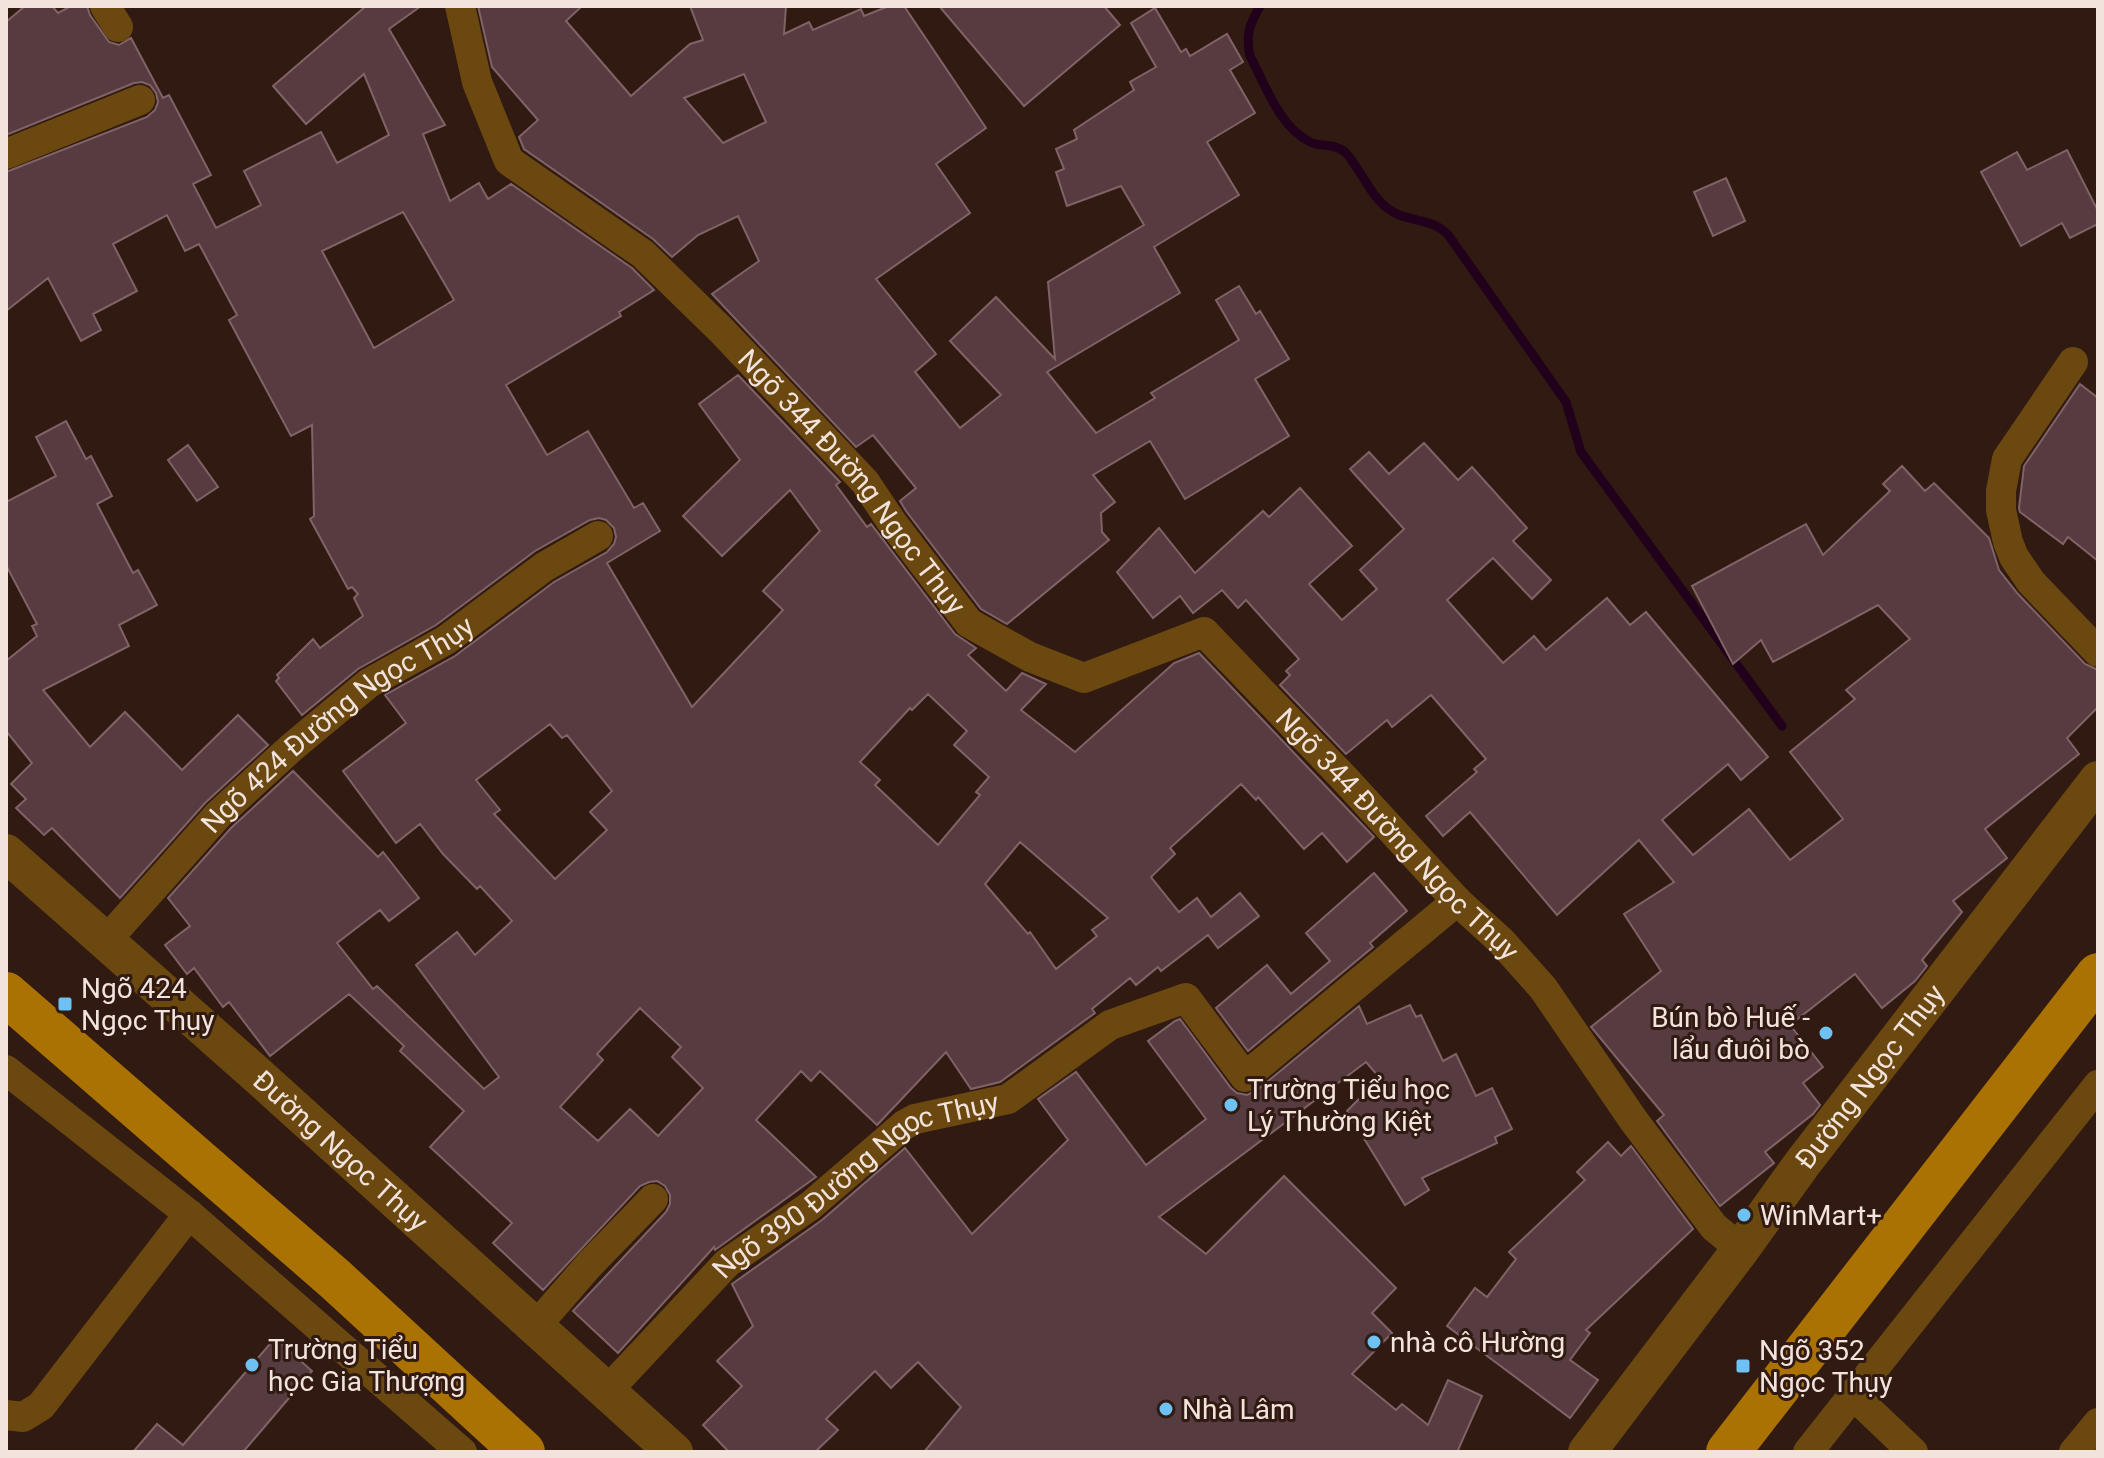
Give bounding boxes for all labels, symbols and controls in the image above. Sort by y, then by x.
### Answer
street label: Ngõ 344 Đường Ngọc Thụy [731,343,972,621]
street label: Ngõ 424 Đường Ngọc Thụy [194,609,480,840]
street label: Ngõ 344 Đường Ngọc Thụy [1269,701,1526,967]
place label: Ngõ 424 Ngọc Thụy [81,972,215,1037]
street label: Đường Ngọc Thụy [1788,978,1951,1175]
marker: Ngõ 424 Ngọc Thụy [56,995,74,1013]
place label: Bún bò Huế - lẩu đuôi bò [1651,1001,1810,1066]
marker: Bún bò Huế - lẩu đuôi bò [1817,1024,1835,1042]
street label: Đường Ngọc Thụy [246,1064,435,1238]
place label: Trường Tiểu học Lý Thường Kiệt [1247,1073,1450,1138]
street label: Ngõ 390 Đường Ngọc Thụy [705,1085,1002,1285]
marker: Trường Tiểu học Lý Thường Kiệt [1222,1096,1240,1114]
place label: WinMart+ [1760,1199,1882,1232]
marker: WinMart+ [1735,1206,1753,1224]
place label: nhà cô Hường [1390,1326,1565,1359]
place label: Trường Tiểu học Gia Thượng [268,1333,465,1398]
marker: nhà cô Hường [1365,1333,1383,1351]
place label: Ngõ 352 Ngọc Thụy [1759,1334,1893,1399]
marker: Trường Tiểu học Gia Thượng [243,1356,261,1374]
marker: Ngõ 352 Ngọc Thụy [1734,1357,1752,1375]
place label: Nhà Lâm [1182,1393,1294,1426]
marker: Nhà Lâm [1157,1400,1175,1418]

